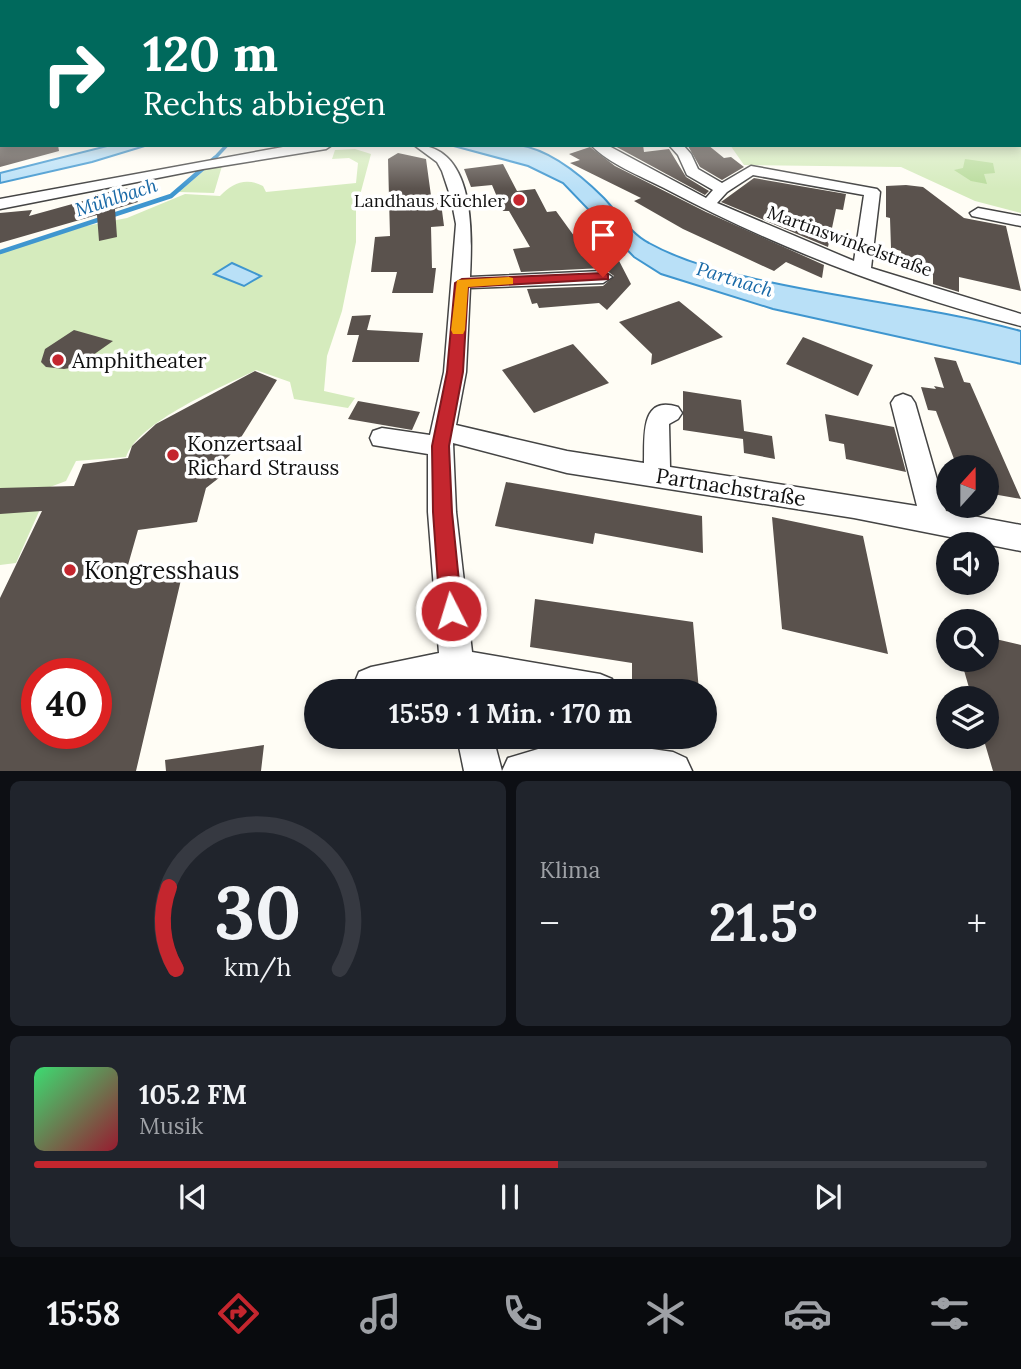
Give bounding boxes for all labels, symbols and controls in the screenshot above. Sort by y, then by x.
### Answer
text: 120 m [143,22,278,84]
icon: right [28,28,119,119]
text: Rechts abbiegen [143,83,386,124]
water label: Mühlbach [72,172,160,222]
place label: Landhaus Küchler [354,189,505,212]
marker: Landhaus Küchler [511,192,527,208]
street label: Martinswinkelstraße [764,200,936,282]
pin [573,205,633,277]
icon: arrive [584,216,622,254]
water label: Partnach [694,256,776,302]
place label: Amphitheater [71,347,207,374]
marker: Amphitheater [50,352,66,368]
place label: Konzertsaal Richard Strauss [187,430,339,481]
marker: Konzertsaal Richard Strauss [165,447,181,463]
north arrow [936,455,999,518]
map controls [936,455,999,749]
street label: Partnachstraße [654,462,808,512]
button: sound [936,532,999,595]
place label: Kongresshaus [84,555,239,586]
marker: Kongresshaus [62,562,78,578]
position arrow [414,574,488,648]
button: search [936,609,999,672]
speed limit sign: 40 [21,658,112,749]
button: layers [936,686,999,749]
text: 15:59 · 1 Min. · 170 m [389,697,632,730]
text: Klima [540,855,600,884]
text: 30 [214,867,301,960]
text: 21.5° [709,889,818,955]
text: − [540,899,560,947]
text: + [967,899,987,947]
text: km/h [224,951,292,983]
text: 105.2 FM [139,1078,247,1111]
text: Musik [139,1111,203,1140]
icon: previous [174,1178,212,1216]
icon: pause [491,1178,529,1216]
icon: next [809,1178,847,1216]
icon: directions [214,1289,263,1338]
icon: music [356,1289,405,1338]
icon: phone [498,1289,547,1338]
icon: climate [641,1289,690,1338]
icon: car [783,1289,832,1338]
icon: filters [925,1289,974,1338]
text: 15:58 [47,1293,121,1334]

